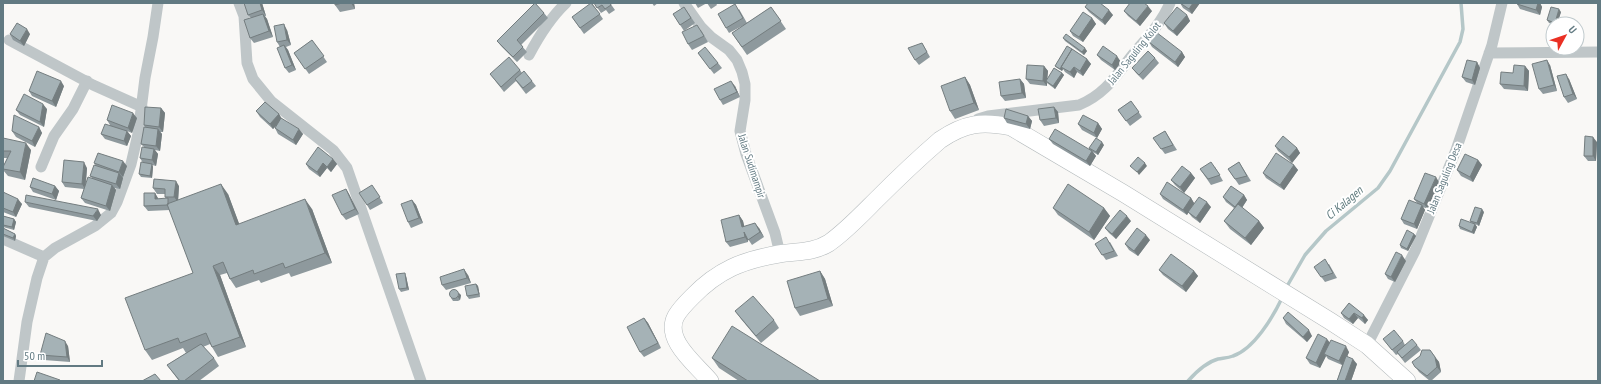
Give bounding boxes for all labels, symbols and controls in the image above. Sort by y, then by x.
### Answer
north arrow [1545,16,1585,56]
street label: Jalan Saguling Kolot [1104,19,1164,88]
text: U [1565,23,1580,36]
street label: Jalan Sudimampir [735,131,769,200]
street label: Jalan Saguling Desa [1423,141,1465,216]
water label: Ci Kalagen [1322,182,1366,223]
scale bar [18,342,102,368]
text: 50 m [24,348,45,363]

